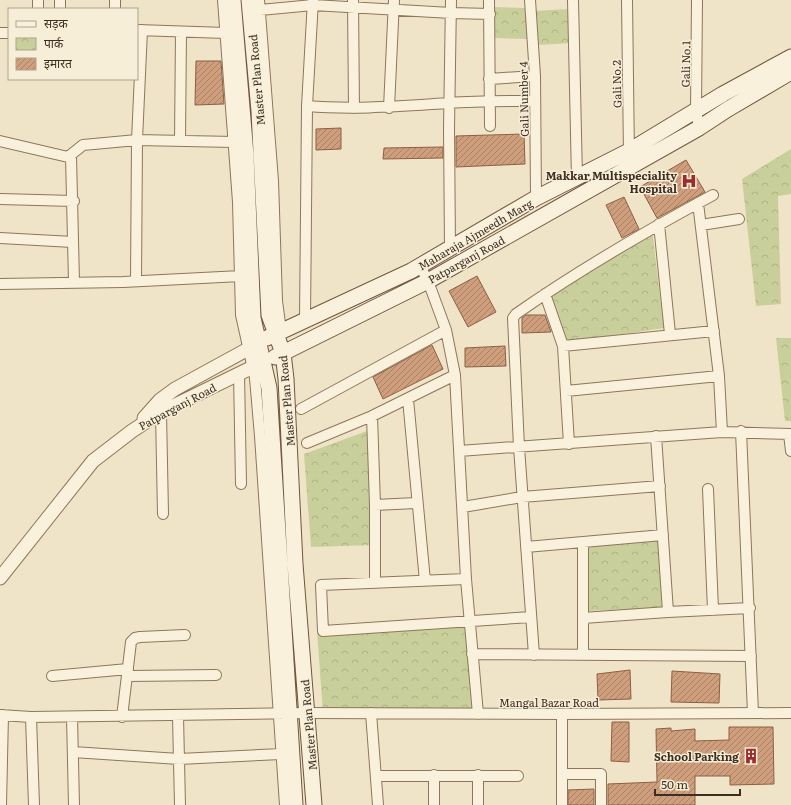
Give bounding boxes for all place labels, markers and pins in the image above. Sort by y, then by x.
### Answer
place label: Makkar Multispeciality Hospital [546,167,677,196]
hospital icon: Makkar Multispeciality Hospital [680,172,698,190]
building icon: School Parking [742,747,760,765]
place label: School Parking [654,748,739,764]

